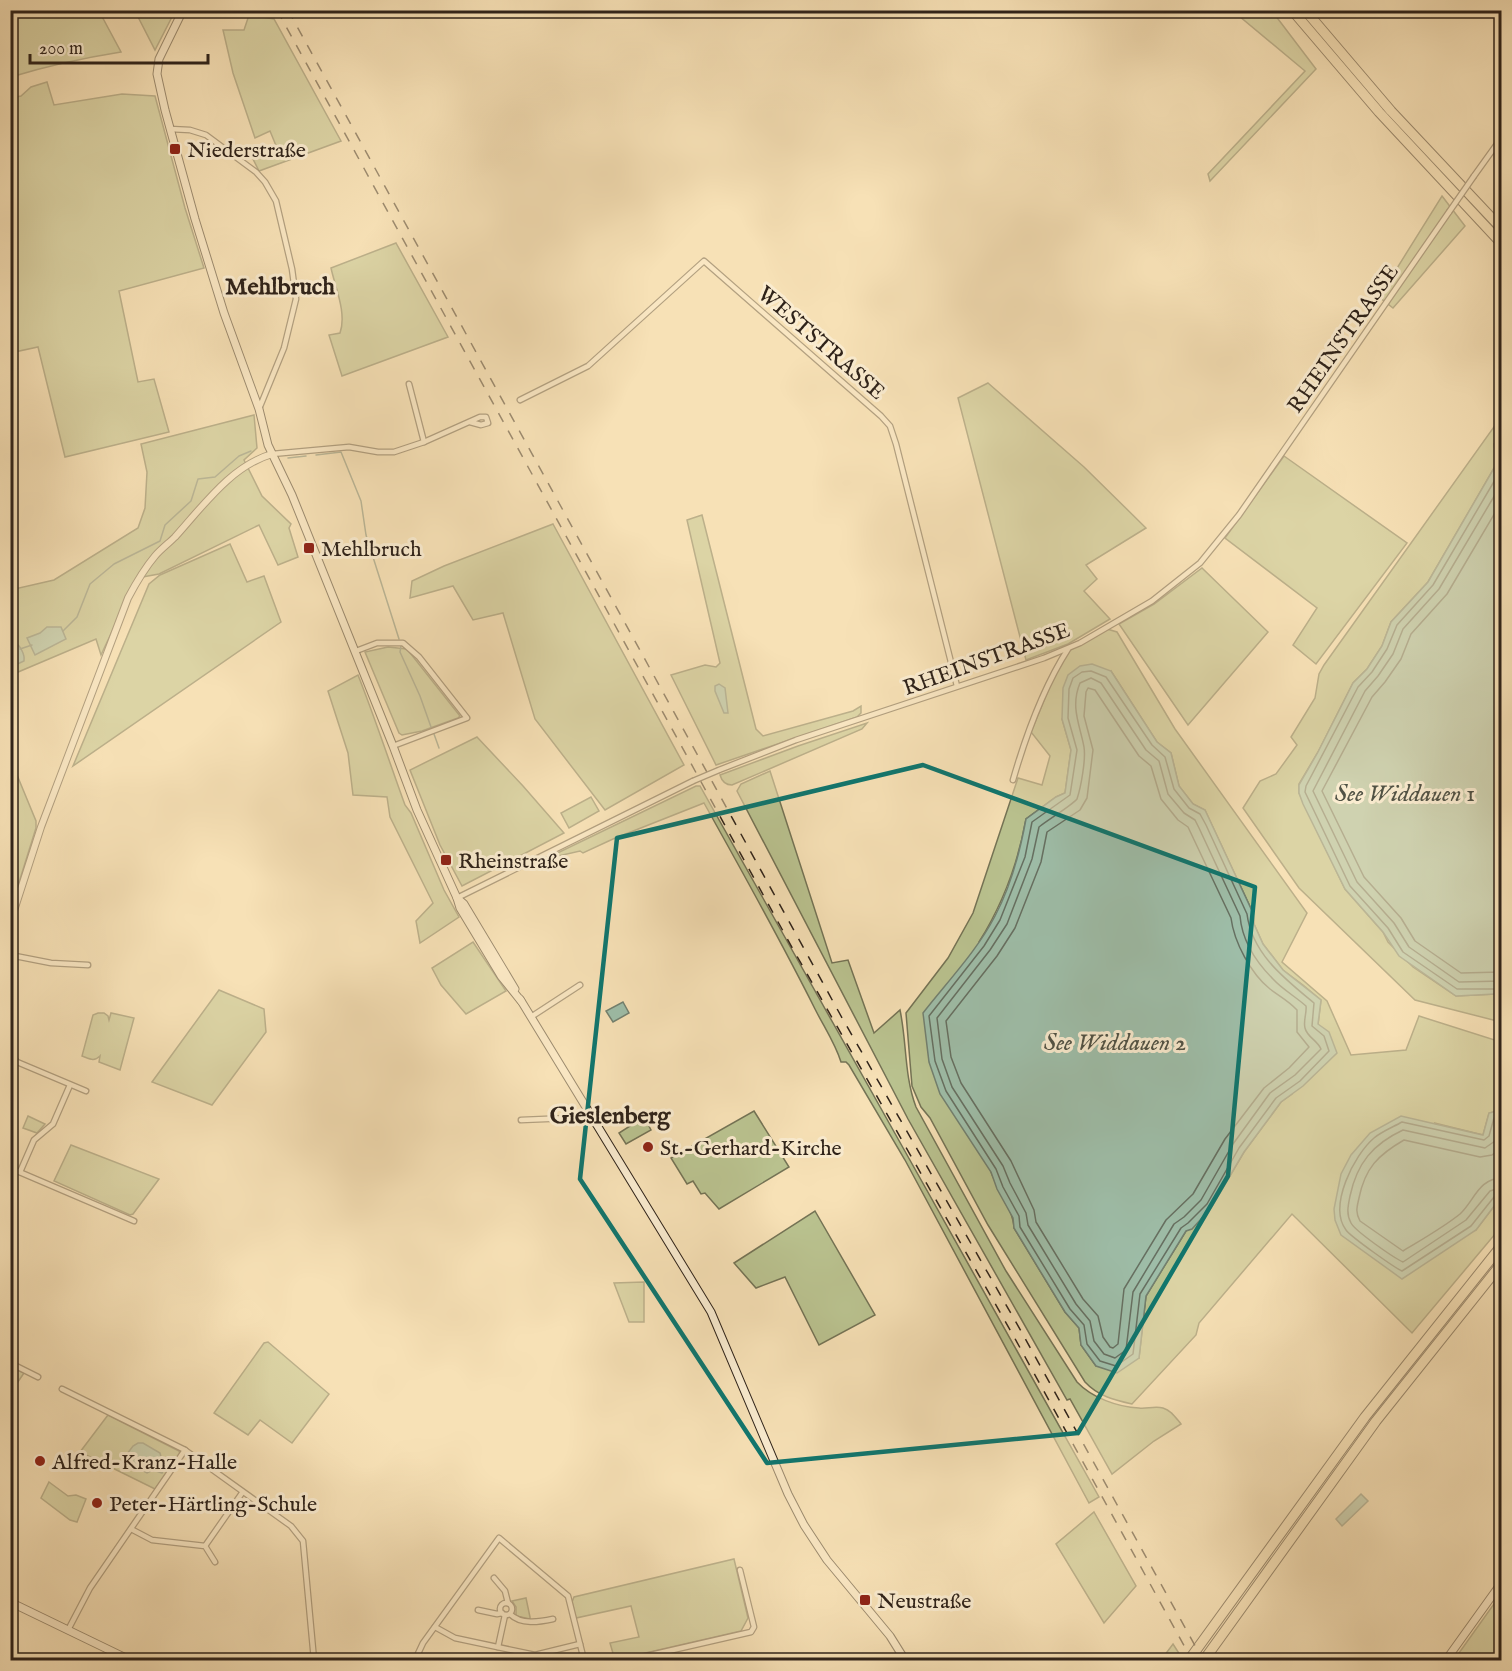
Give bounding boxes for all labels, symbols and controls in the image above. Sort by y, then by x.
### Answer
scale bar [30,27,208,65]
text: 200 m [39,38,83,61]
place label: Niederstraße [187,137,306,165]
marker: Niederstraße [168,142,182,156]
street label: RHEINSTRASSE [1282,259,1405,419]
district label: Mehlbruch [225,272,335,303]
street label: WESTSTRASSE [751,280,890,407]
place label: Mehlbruch [321,536,422,564]
marker: Mehlbruch [302,541,316,555]
street label: RHEINSTRASSE [899,617,1074,703]
water label: See Widdauen 1 [1335,779,1475,810]
place label: Rheinstraße [458,848,568,876]
marker: Rheinstraße [439,853,453,867]
water label: See Widdauen 2 [1044,1028,1186,1059]
district label: Gieslenberg [550,1101,671,1132]
place label: St.-Gerhard-Kirche [660,1135,842,1163]
marker: St.-Gerhard-Kirche [641,1140,655,1154]
place label: Alfred-Kranz-Halle [51,1449,237,1477]
marker: Alfred-Kranz-Halle [33,1454,47,1468]
place label: Peter-Härtling-Schule [109,1491,317,1519]
marker: Peter-Härtling-Schule [90,1496,104,1510]
place label: Neustraße [877,1588,971,1616]
marker: Neustraße [858,1593,872,1607]

